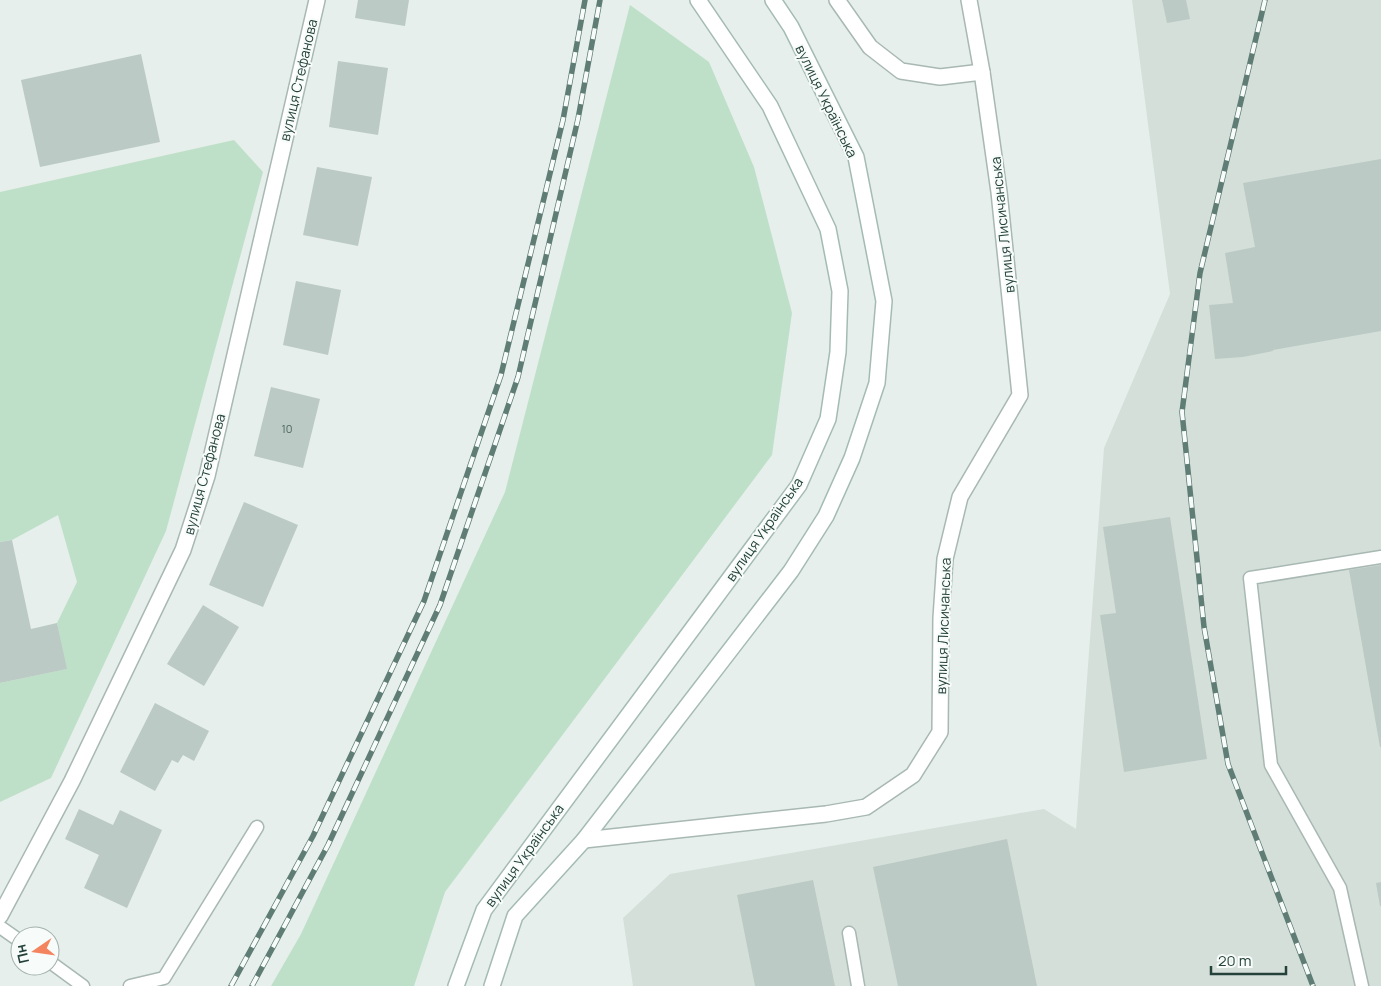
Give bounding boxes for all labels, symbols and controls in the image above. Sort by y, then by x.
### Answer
street label: вулиця Стефанова [275,17,321,143]
street label: вулиця Українська [791,42,863,160]
street label: вулиця Лисичанська [985,156,1019,294]
street label: вулиця Стефанова [179,411,229,537]
house number: 10 [281,421,293,436]
street label: вулиця Українська [721,473,807,585]
street label: вулиця Лисичанська [931,557,955,695]
street label: вулиця Українська [480,800,568,910]
north arrow [10,926,60,976]
text: Пн [10,943,33,965]
scale bar [1211,944,1286,976]
text: 20 m [1218,950,1251,971]

